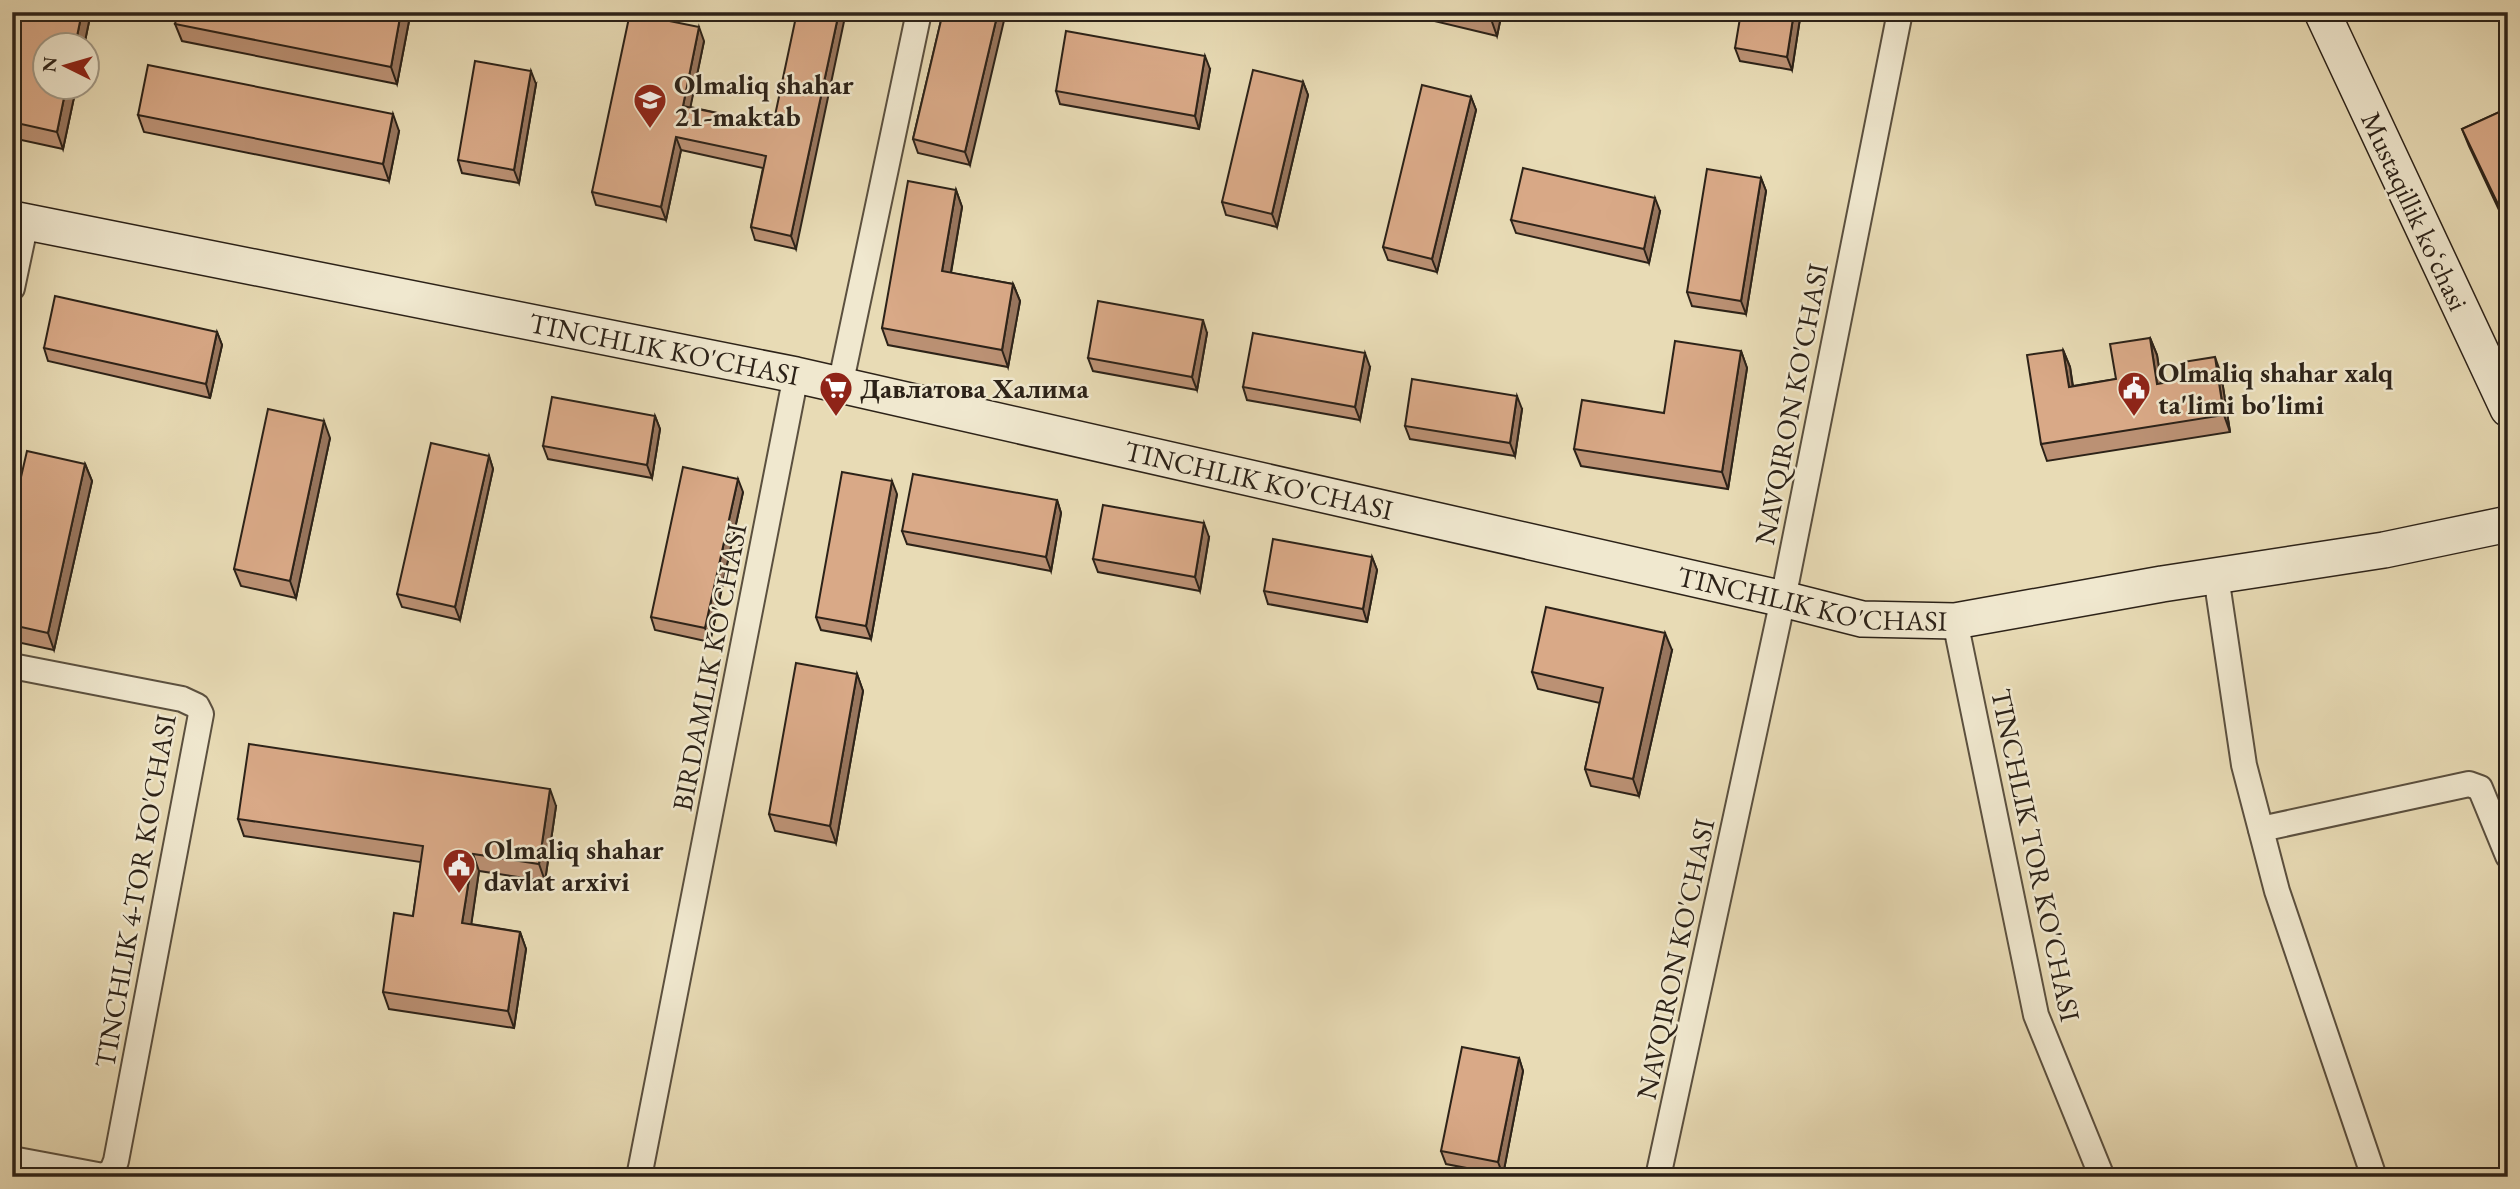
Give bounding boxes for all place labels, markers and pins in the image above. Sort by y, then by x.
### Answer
place label: Olmaliq shahar 21-maktab [674,66,854,134]
school or university icon: Olmaliq shahar 21-maktab [631,81,669,130]
place label: Olmaliq shahar xalq ta'limi bo'limi [2158,354,2394,422]
supermarket icon: Давлатова Халима [817,369,855,418]
public building icon: Olmaliq shahar xalq ta'limi bo'limi [2115,369,2153,418]
place label: Давлатова Халима [860,370,1089,406]
place label: Olmaliq shahar davlat arxivi [484,831,664,899]
public building icon: Olmaliq shahar davlat arxivi [440,846,478,895]

